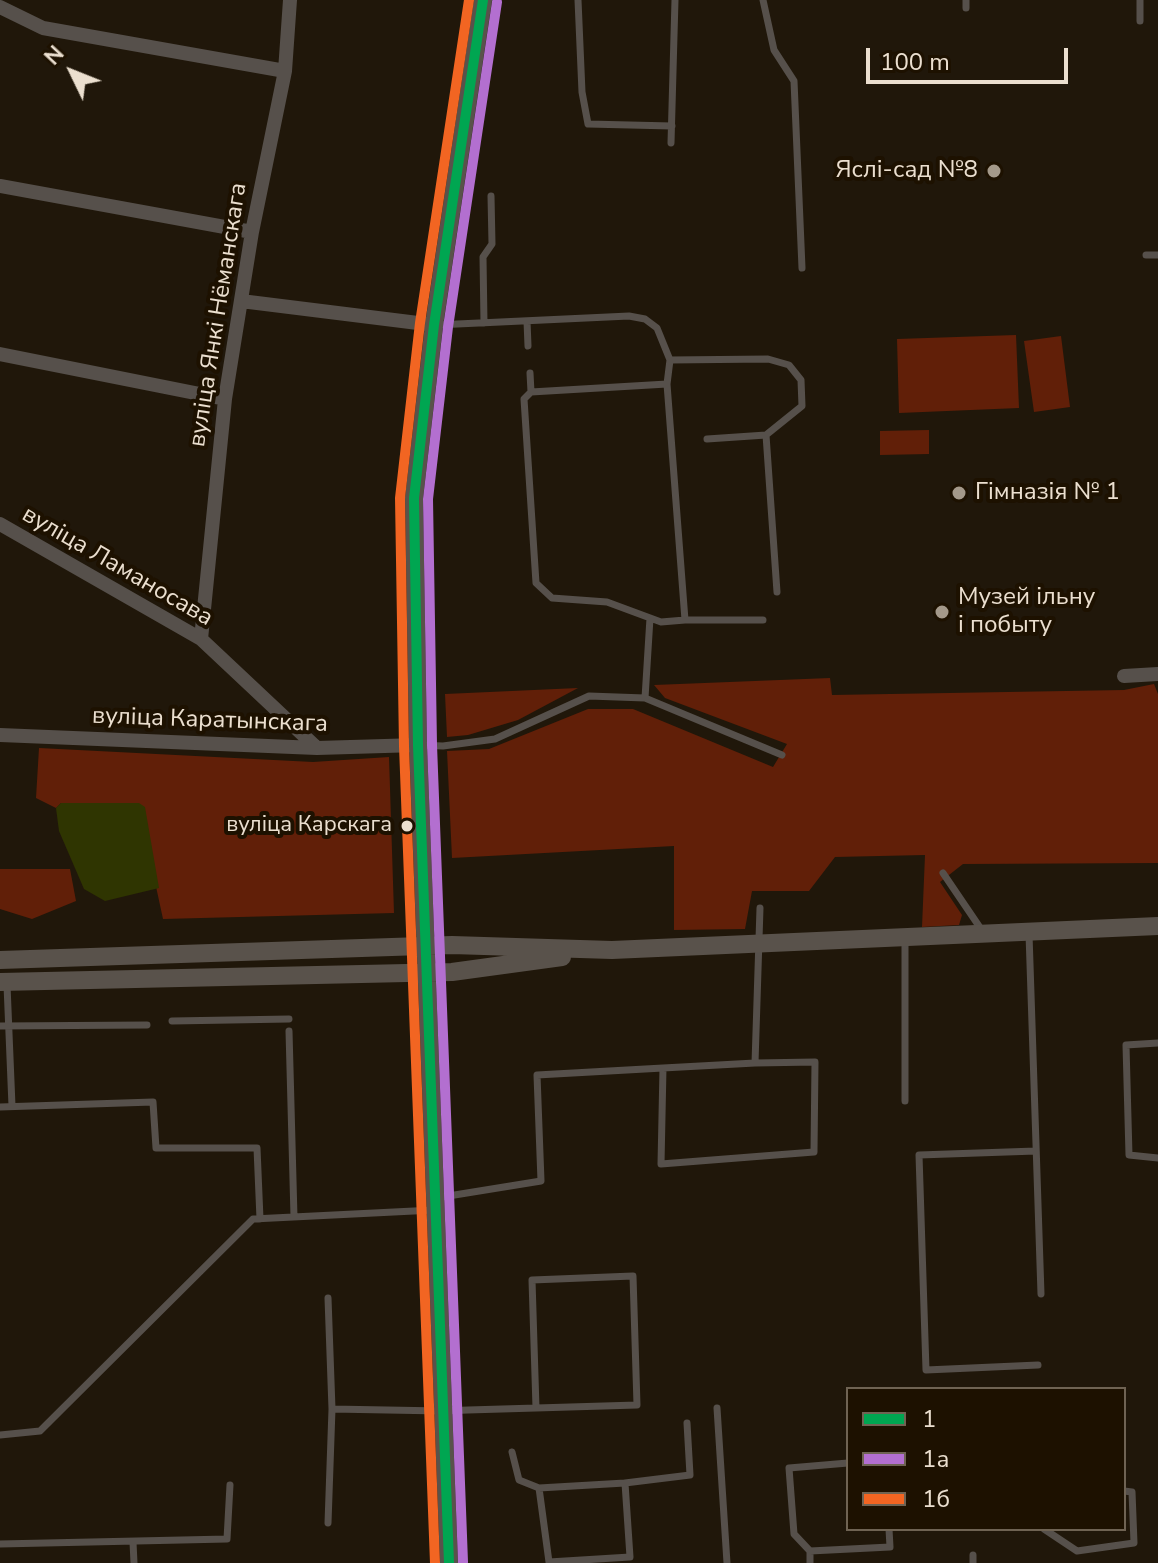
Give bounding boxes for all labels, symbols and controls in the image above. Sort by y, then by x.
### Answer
north arrow [32,32,112,112]
scale bar [870,32,1072,82]
text: N [38,39,71,72]
text: 100 m [880,46,950,78]
place label: Яслі-сад №8 [835,157,978,185]
marker: Яслі-сад №8 [985,162,1003,180]
street label: вуліца Янкі Нёманскага [184,181,254,449]
place label: Гімназія № 1 [975,479,1120,507]
marker: Гімназія № 1 [950,484,968,502]
street label: вуліца Ламаносава [16,501,218,633]
place label: Музей ільну і побыту [958,584,1095,640]
marker: Музей ільну і побыту [933,603,951,621]
street label: вуліца Каратынскага [92,702,328,740]
place label: вуліца Карскага [226,813,392,839]
marker: вуліца Карскага [399,818,415,834]
legend [846,1387,1126,1531]
text: 1 [922,1403,936,1435]
text: 1а [922,1443,949,1475]
text: 1б [922,1483,950,1515]

